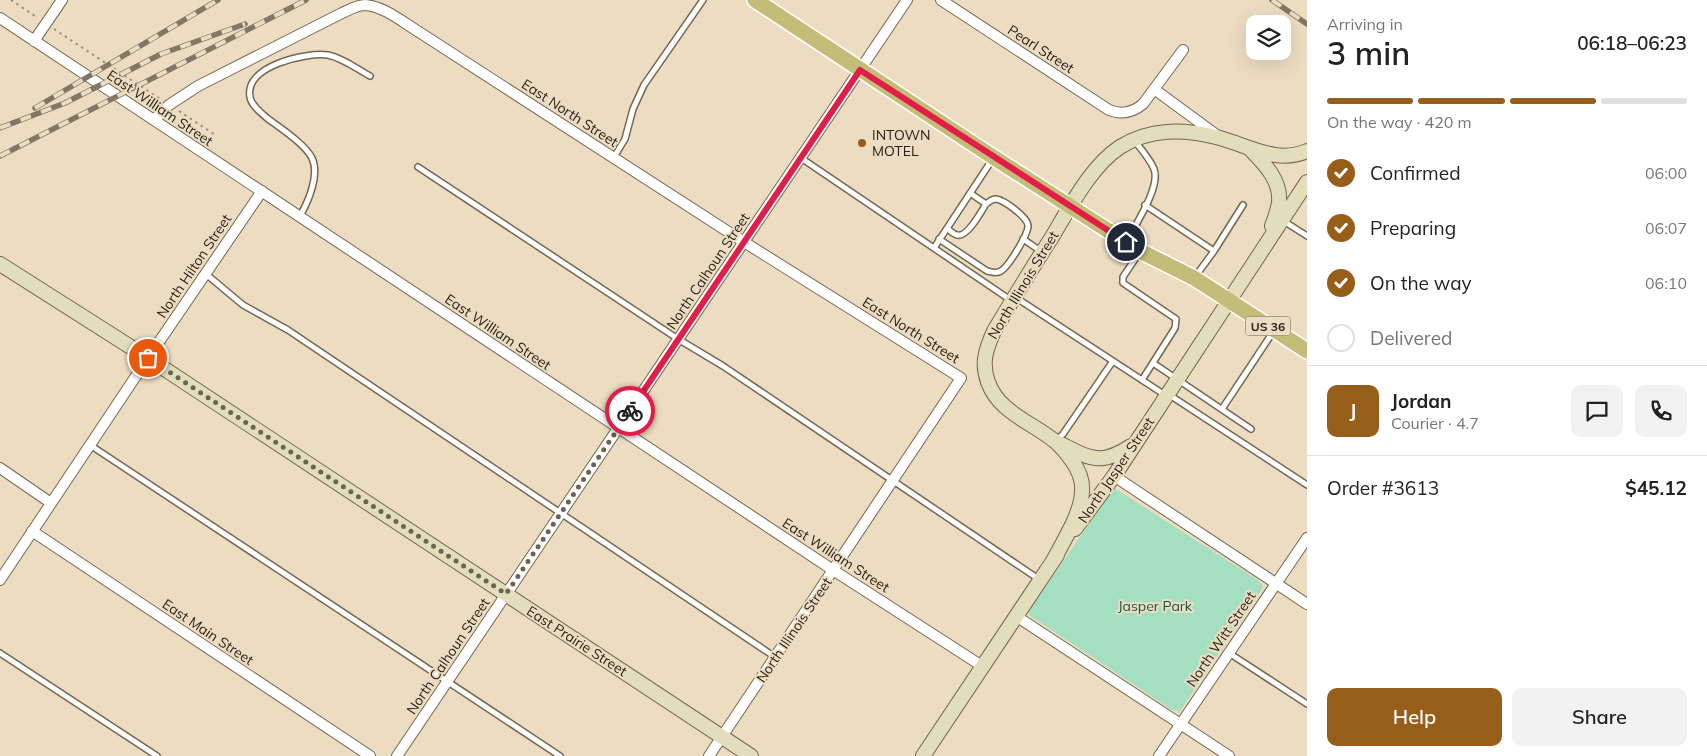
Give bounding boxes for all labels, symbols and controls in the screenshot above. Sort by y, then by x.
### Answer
text: Arriving in [1327,14,1403,34]
map controls [1246,15,1291,60]
button: layers [1246,15,1291,60]
street label: Pearl Street [1004,21,1078,77]
text: 06:18–06:23 [1577,31,1687,55]
text: 3 min [1327,33,1410,73]
street label: East William Street [104,66,216,150]
street label: East North Street [518,75,622,151]
text: On the way · 420 m [1327,112,1472,132]
place label: INTOWN MOTEL [872,126,931,160]
marker: INTOWN MOTEL [856,137,868,149]
icon: check [1327,159,1355,187]
text: Confirmed [1370,161,1461,185]
text: 06:00 [1645,163,1687,183]
street label: North Calhoun Street [662,209,754,333]
street label: North Hilton Street [153,211,235,321]
icon: check [1327,214,1355,242]
text: Preparing [1370,216,1456,240]
text: 06:07 [1645,218,1687,238]
pin [1105,221,1147,263]
street label: North Illinois Street [984,228,1062,342]
icon: home [1112,228,1140,256]
icon: check [1327,269,1355,297]
text: On the way [1370,271,1472,295]
text: 06:10 [1645,273,1687,293]
street label: East William Street [442,290,554,374]
street label: East North Street [859,293,963,367]
road number: US 36 [1246,316,1290,336]
text: Delivered [1370,326,1452,350]
pin [127,337,169,379]
icon: bag [134,344,162,372]
button: chat [1571,385,1623,437]
button: phone [1635,385,1687,437]
courier [605,386,655,436]
text: Jordan [1391,389,1451,413]
icon: bike [616,397,644,425]
text: J [1350,399,1356,423]
street label: North Jasper Street [1074,413,1158,526]
text: Courier · 4.7 [1391,413,1479,433]
text: Order #3613 [1327,476,1439,500]
text: $45.12 [1625,476,1687,500]
street label: East William Street [779,514,893,596]
street label: North Illinois Street [752,574,836,686]
street label: North Witt Street [1182,588,1260,690]
street label: North Calhoun Street [402,594,494,718]
street label: East Main Street [159,595,257,669]
park label: Jasper Park [1118,597,1193,615]
street label: East Prairie Street [523,602,631,680]
button: Help [1327,688,1502,746]
button: Share [1512,688,1687,746]

